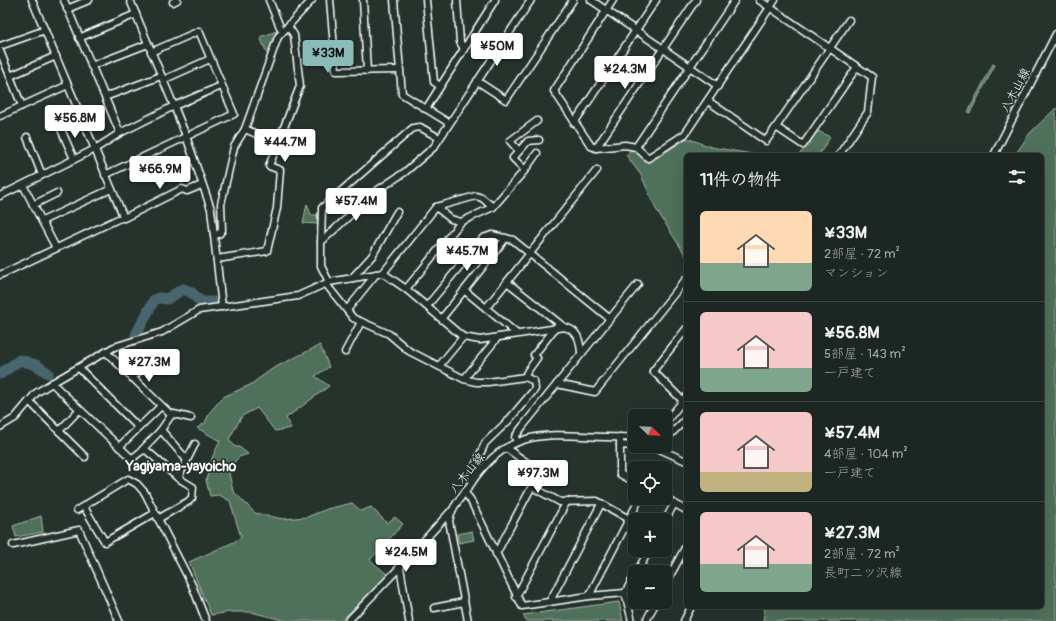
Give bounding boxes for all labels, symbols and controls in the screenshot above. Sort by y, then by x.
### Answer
pin: ¥50M [473,33,521,67]
text: ¥50M [480,38,514,54]
pin: ¥33M [304,40,352,74]
text: ¥33M [312,45,344,61]
pin: ¥24.3M [592,56,658,90]
text: ¥24.3M [603,61,647,77]
street label: 八木山線 [998,66,1033,115]
pin: ¥56.8M [42,105,108,139]
text: ¥56.8M [54,110,96,126]
pin: ¥44.7M [252,129,318,163]
text: ¥44.7M [263,134,307,150]
pin: ¥66.9M [127,156,193,190]
text: ¥66.9M [138,161,182,177]
icon: filters [1006,166,1028,188]
text: 11件の物件 [700,169,781,190]
pin: ¥57.4M [323,188,389,222]
text: ¥57.4M [335,193,377,209]
text: ¥33M [824,222,867,243]
icon: home [732,227,780,275]
pin: ¥45.7M [434,238,500,272]
text: ¥45.7M [446,243,488,259]
text: 2部屋 · 72 m² [824,246,900,262]
text: マンション [824,265,888,281]
text: ¥56.8M [824,322,879,343]
icon: home [732,328,780,376]
text: 5部屋 · 143 m² [824,346,906,362]
pin: ¥27.3M [116,349,182,383]
text: ¥27.3M [128,354,170,370]
text: 一戸建て [824,365,876,381]
north arrow [628,409,672,453]
map controls [628,409,672,609]
text: ¥57.4M [824,422,880,443]
icon: home [732,428,780,476]
text: 4部屋 · 104 m² [824,446,908,462]
street label: 八木山線 [446,450,488,497]
district label: Yagiyama-yayoicho [125,458,237,475]
pin: ¥97.3M [505,460,571,494]
button: locate [628,461,672,505]
text: ¥97.3M [517,465,559,481]
text: 一戸建て [824,465,876,481]
button: + [628,513,672,557]
text: ¥27.3M [824,522,880,543]
icon: home [732,528,780,576]
pin: ¥24.5M [373,539,439,573]
text: ¥24.5M [384,544,428,560]
text: 2部屋 · 72 m² [824,546,900,562]
button: − [628,565,672,609]
text: 長町二ツ沢線 [824,565,902,581]

